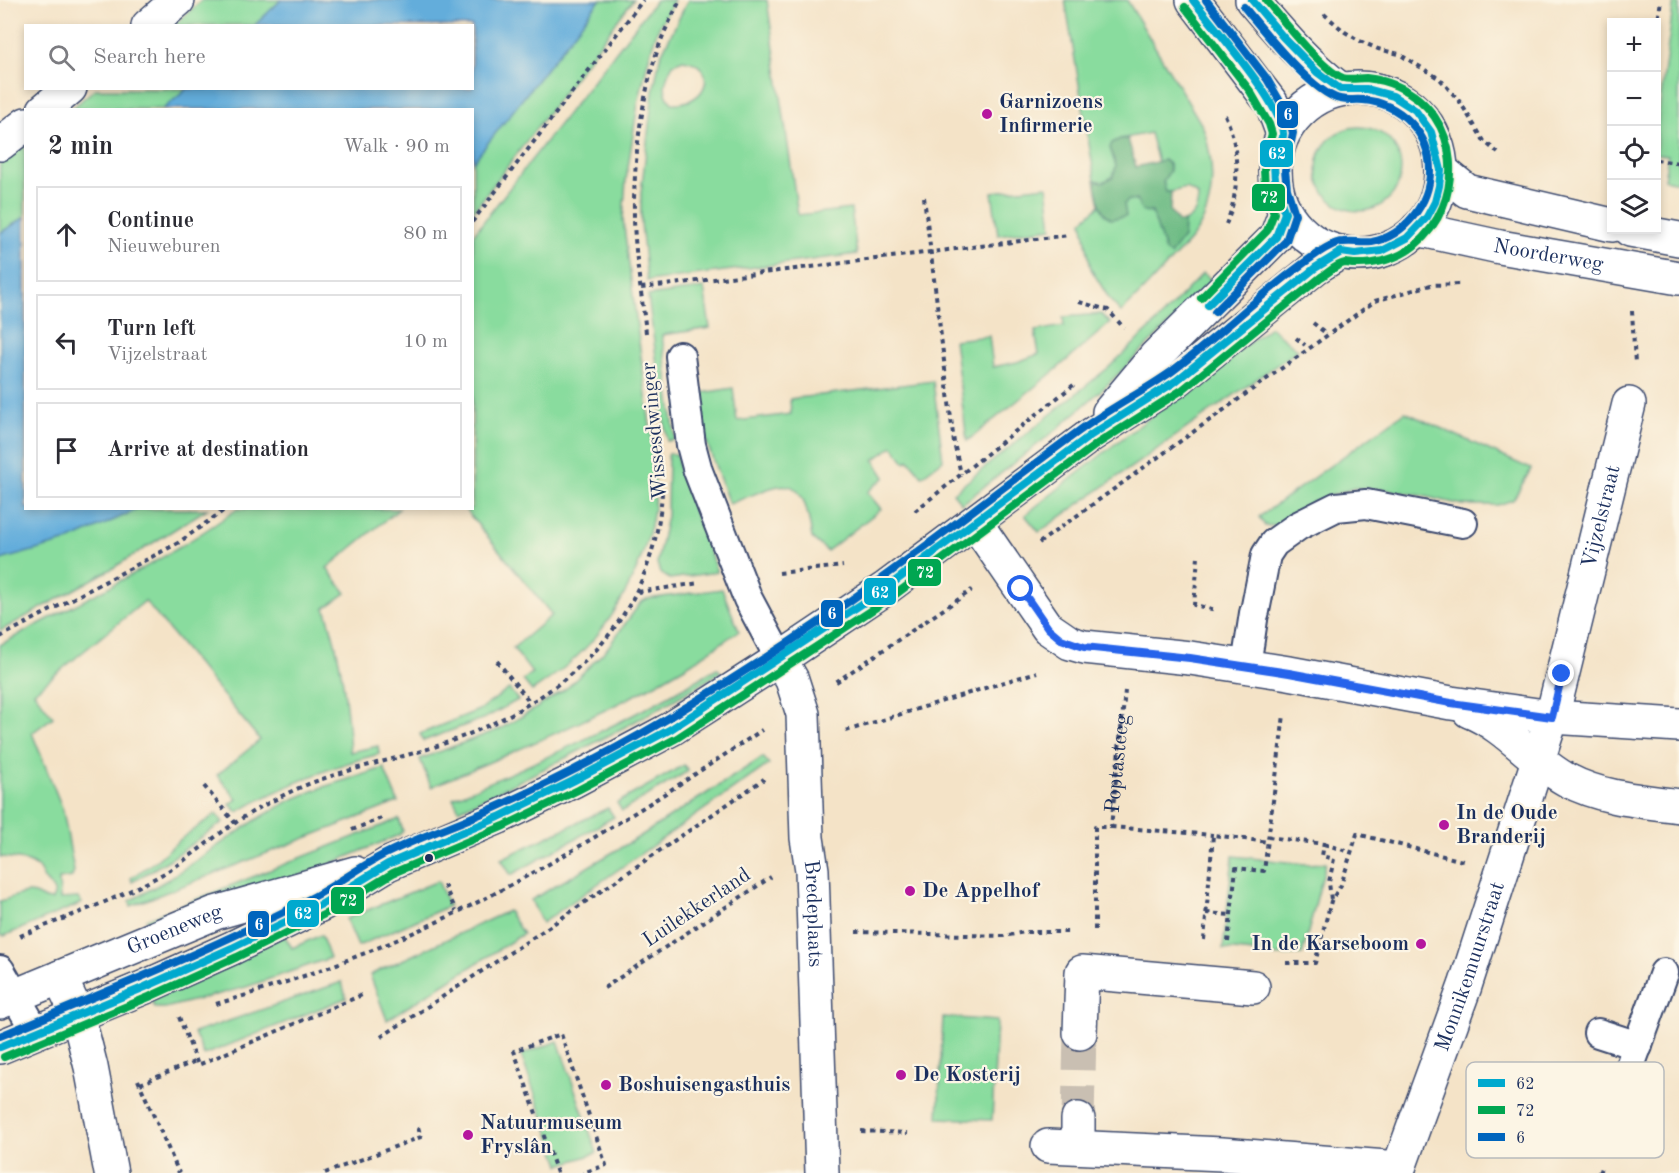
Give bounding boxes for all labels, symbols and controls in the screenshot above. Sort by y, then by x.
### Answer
map controls [1607,18,1661,234]
button: + [1607,18,1661,72]
search box [24,24,474,90]
icon: search [45,41,78,74]
text: Search here [93,46,206,68]
button: − [1607,72,1661,126]
place label: Garnizoens Infirmerie [999,92,1103,137]
line badge: 6 [1276,100,1299,129]
marker: Garnizoens Infirmerie [980,107,994,121]
text: 6 [1283,108,1293,124]
button: locate [1607,126,1661,180]
text: 2 min [48,134,113,160]
text: Walk · 90 m [343,137,450,157]
line badge: 62 [1259,139,1294,168]
text: 62 [1268,147,1286,163]
button: layers [1607,180,1661,234]
line badge: 72 [1251,183,1286,212]
text: 72 [1260,191,1278,207]
text: Continue [107,210,194,232]
icon: ahead [50,218,83,251]
text: 80 m [403,224,448,244]
street label: Noorderweg [1492,236,1606,275]
text: Nieuweburen [107,237,221,257]
text: Turn left [107,318,196,340]
icon: left [50,326,83,359]
text: 10 m [403,332,448,352]
text: Vijzelstraat [107,345,207,365]
street label: Wissesdwinger [638,361,671,501]
icon: arrive [50,434,83,467]
text: Arrive at destination [107,439,309,461]
street label: Vijzelstraat [1578,463,1624,570]
line badge: 72 [907,558,942,587]
text: 72 [916,566,934,582]
route start [1007,575,1033,601]
line badge: 62 [863,577,897,606]
text: 62 [871,586,889,602]
line badge: 6 [820,599,844,628]
text: 6 [827,607,837,623]
route end [1548,660,1574,686]
street label: Poptasteeg [1102,712,1133,814]
place label: In de Oude Branderij [1456,803,1558,848]
marker: In de Oude Branderij [1437,818,1451,832]
unlabelled marker [423,852,435,864]
street label: Bredeplaats [800,859,826,968]
street label: Luilekkerland [639,864,755,952]
street label: Monnikemuurstraat [1432,879,1509,1054]
place label: De Appelhof [922,881,1041,902]
marker: De Appelhof [903,884,917,898]
line badge: 72 [330,886,365,915]
text: 72 [339,894,357,910]
line badge: 62 [286,899,320,928]
street label: Groeneweg [124,901,225,959]
text: 62 [294,907,312,923]
line badge: 6 [247,910,270,938]
text: 6 [254,918,264,934]
place label: In de Karseboom [1251,934,1409,955]
marker: In de Karseboom [1414,937,1428,951]
legend [1466,1062,1664,1158]
place label: De Kosterij [913,1065,1021,1086]
marker: De Kosterij [894,1068,908,1082]
place label: Boshuisengasthuis [618,1075,790,1096]
text: 62 [1516,1077,1535,1093]
marker: Boshuisengasthuis [599,1078,613,1092]
text: 72 [1516,1104,1535,1120]
place label: Natuurmuseum Fryslân [480,1113,622,1158]
marker: Natuurmuseum Fryslân [461,1128,475,1142]
text: 6 [1516,1131,1525,1147]

